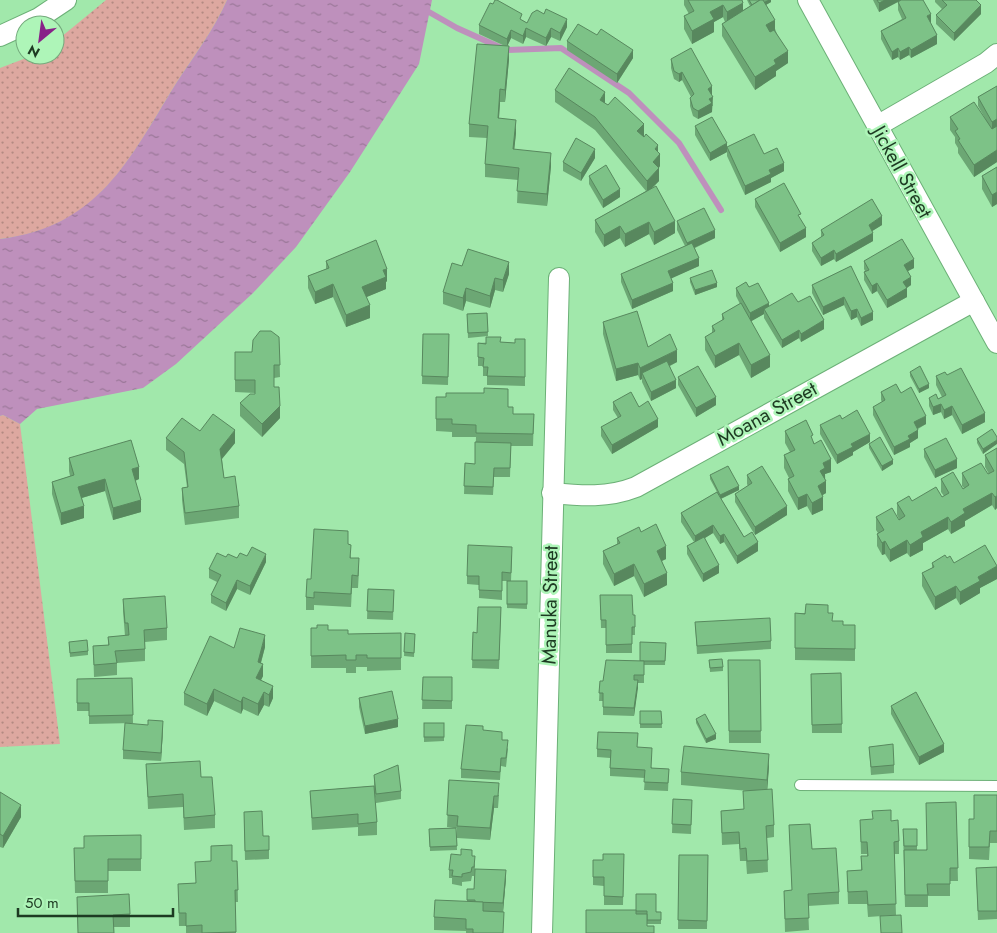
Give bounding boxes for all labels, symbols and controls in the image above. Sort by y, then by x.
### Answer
north arrow [15,15,65,65]
text: N [24,40,43,63]
street label: Jickell Street [863,118,939,223]
street label: Moana Street [712,374,823,453]
street label: Manuka Street [534,545,566,665]
scale bar [18,886,172,918]
text: 50 m [25,892,59,914]

